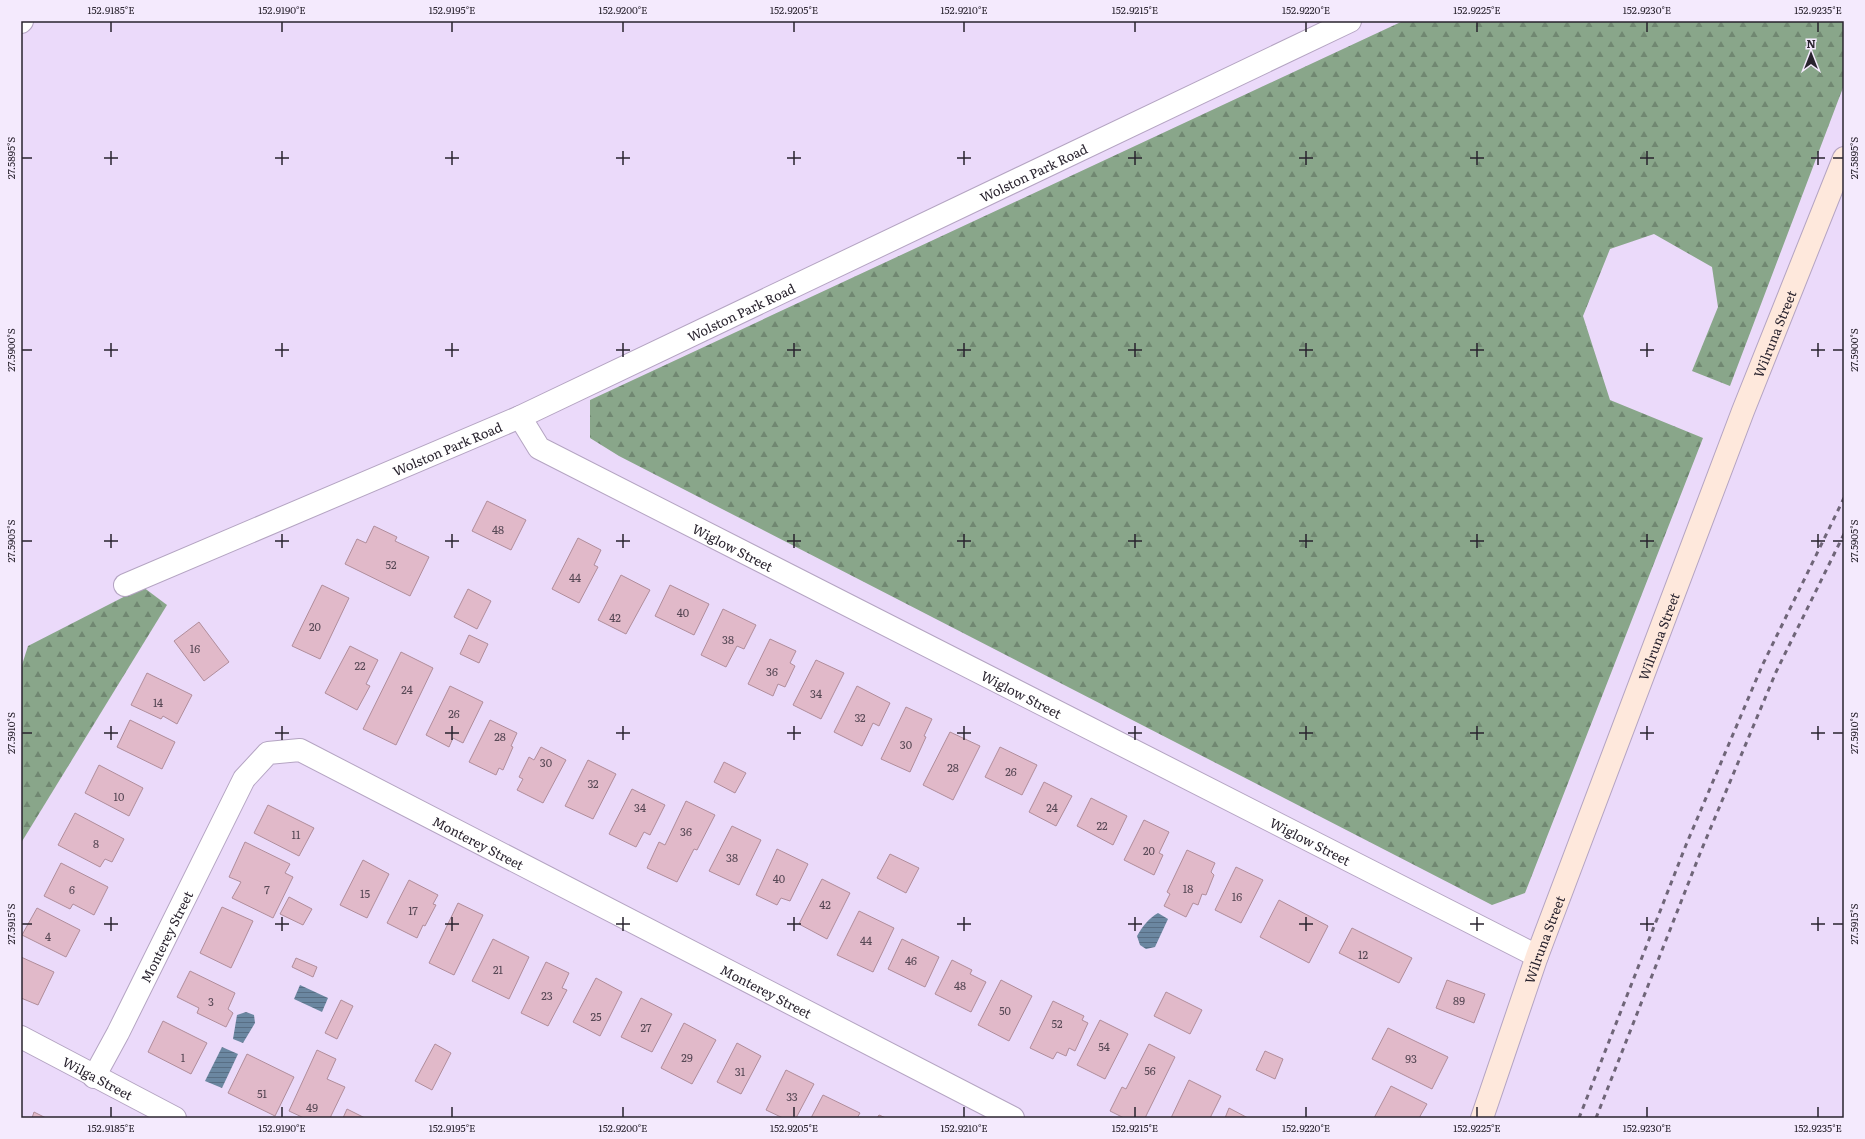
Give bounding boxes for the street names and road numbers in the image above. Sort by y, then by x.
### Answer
street label: Wolston Park Road [976,138,1090,206]
street label: Wolston Park Road [684,278,798,345]
street label: Wilruna Street [1748,287,1800,380]
street label: Wolston Park Road [389,416,505,480]
street label: Wiglow Street [689,518,777,576]
street label: Wilruna Street [1633,589,1683,683]
street label: Wiglow Street [978,665,1066,723]
street label: Monterey Street [430,811,528,874]
street label: Wiglow Street [1267,812,1355,869]
street label: Monterey Street [135,887,197,985]
street label: Wilruna Street [1519,892,1569,986]
street label: Monterey Street [717,959,816,1022]
street label: Wilga Street [60,1051,137,1104]

